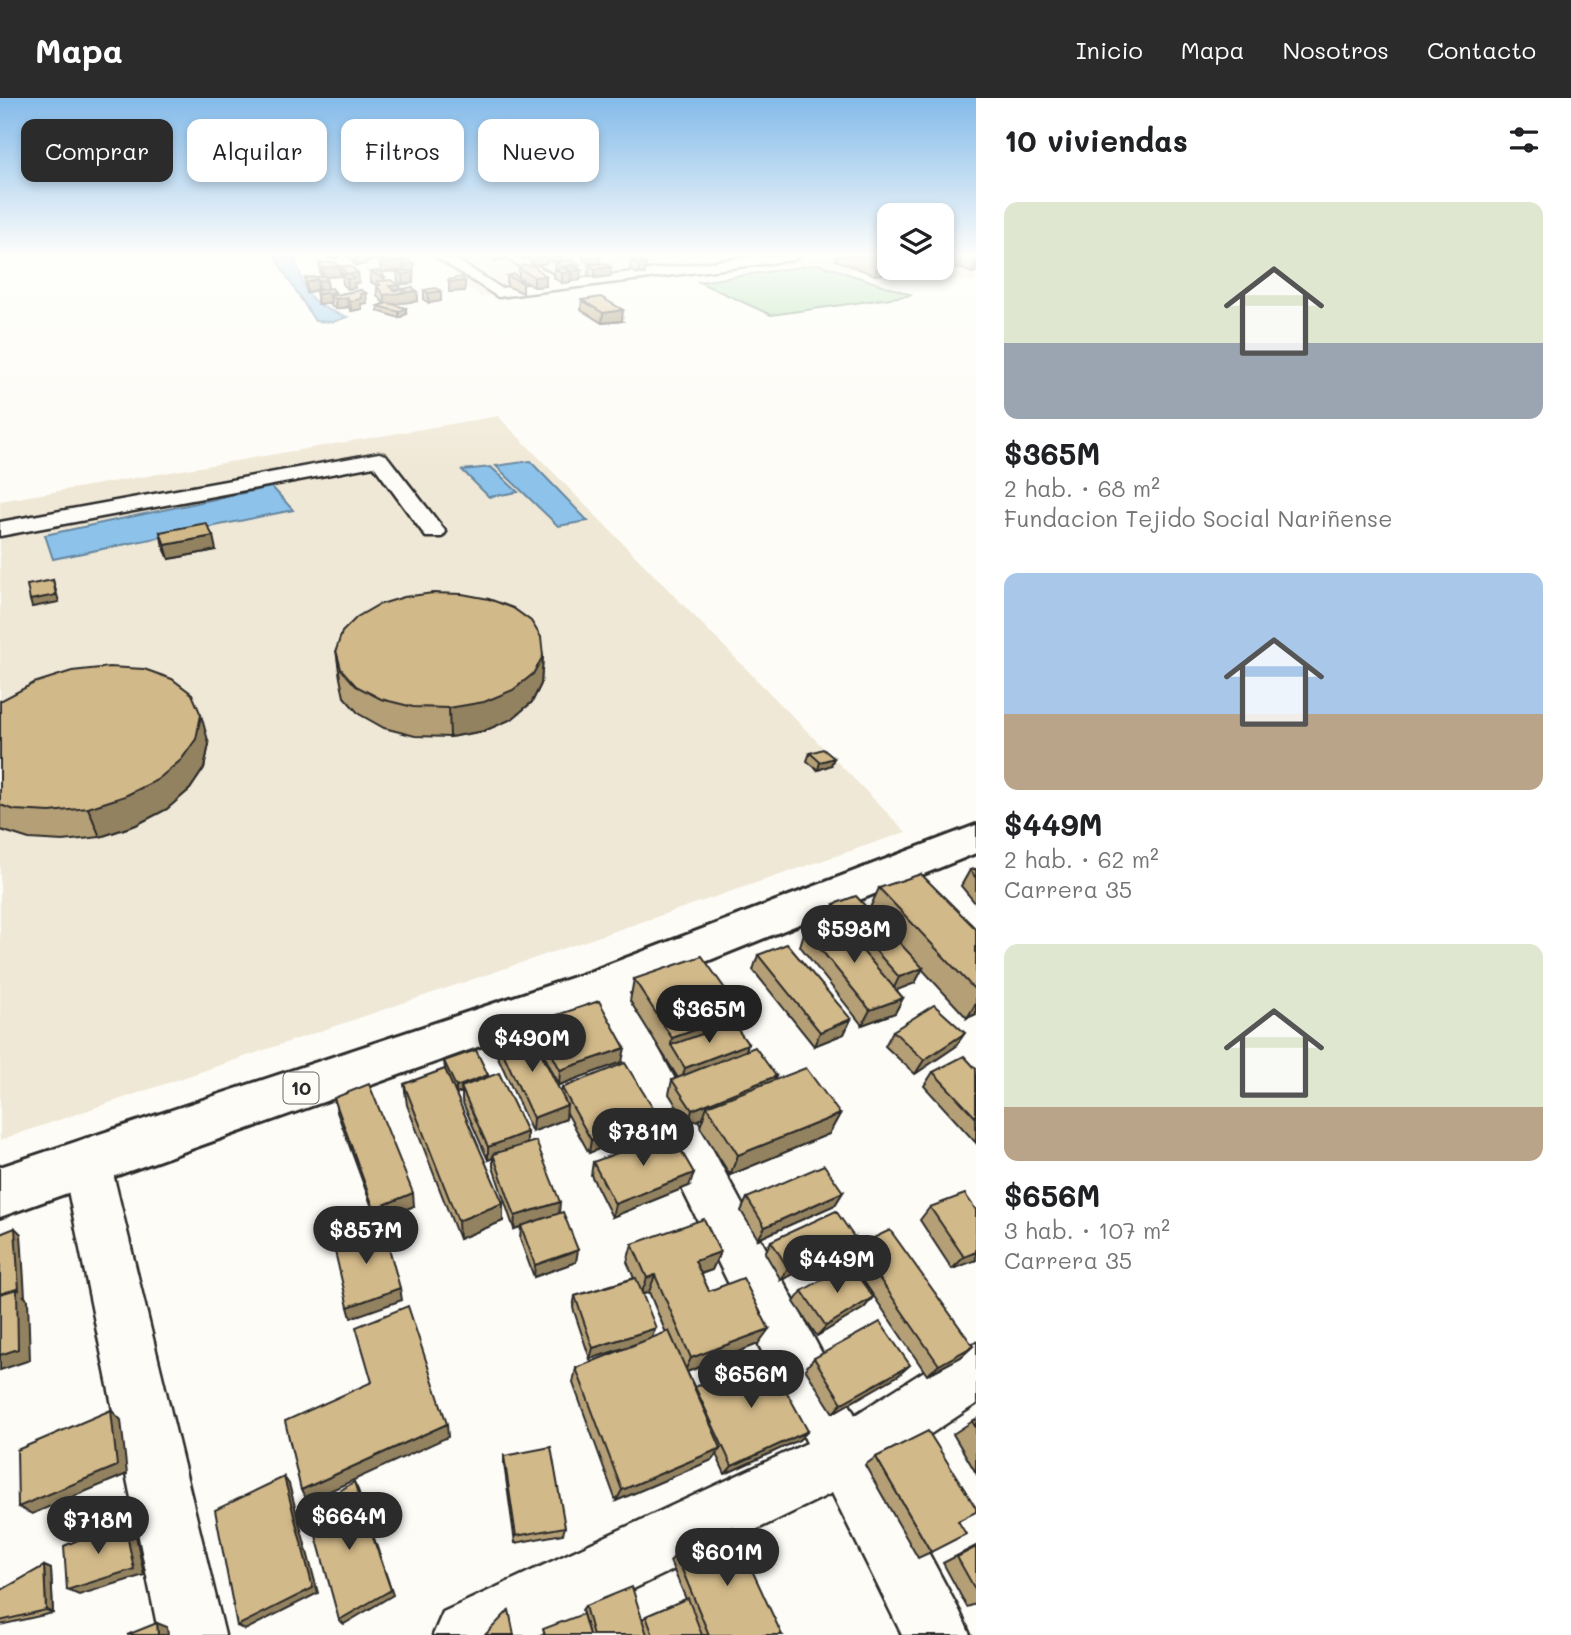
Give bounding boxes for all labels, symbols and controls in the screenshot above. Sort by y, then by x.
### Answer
text: Mapa [35,28,123,71]
text: Inicio [1076,34,1143,65]
text: Mapa [1181,34,1245,65]
text: Nosotros [1283,34,1389,65]
text: Contacto [1427,34,1536,65]
chip: Comprar [21,119,173,182]
chip: Alquilar [187,119,327,182]
chip: Filtros [341,119,464,182]
chip: Nuevo [478,119,599,182]
text: 10 viviendas [1004,120,1188,160]
icon: filters [1505,121,1543,159]
map controls [877,203,954,280]
button: layers [877,203,954,280]
icon: home [1211,248,1337,374]
text: $365M [1004,433,1100,473]
text: 2 hab. · 68 m² [1004,473,1160,503]
text: Fundacion Tejido Social Nariñense [1004,503,1392,533]
icon: home [1211,619,1337,745]
text: $449M [1004,804,1103,844]
text: 2 hab. · 62 m² [1004,844,1159,874]
text: Carrera 35 [1004,874,1132,904]
pin: $598M [805,906,903,965]
text: $598M [817,913,891,943]
pin: $365M [660,986,758,1045]
icon: home [1211,990,1337,1116]
text: $365M [672,993,746,1023]
pin: $490M [483,1014,581,1074]
text: $490M [494,1022,570,1052]
road number: 10 [284,1072,318,1104]
pin: $781M [594,1108,692,1168]
text: $781M [608,1116,678,1146]
text: $656M [1004,1175,1101,1215]
pin: $857M [317,1206,415,1266]
text: $857M [329,1214,403,1244]
text: 3 hab. · 107 m² [1004,1215,1170,1245]
pin: $449M [788,1236,886,1295]
text: $449M [799,1243,875,1273]
text: Carrera 35 [1004,1245,1132,1275]
pin: $656M [702,1350,800,1410]
text: $656M [714,1358,788,1388]
pin: $664M [300,1492,398,1552]
pin: $718M [49,1496,147,1556]
text: $664M [311,1500,387,1530]
text: $718M [63,1504,133,1534]
pin: $601M [678,1528,776,1588]
text: $601M [691,1536,763,1566]

